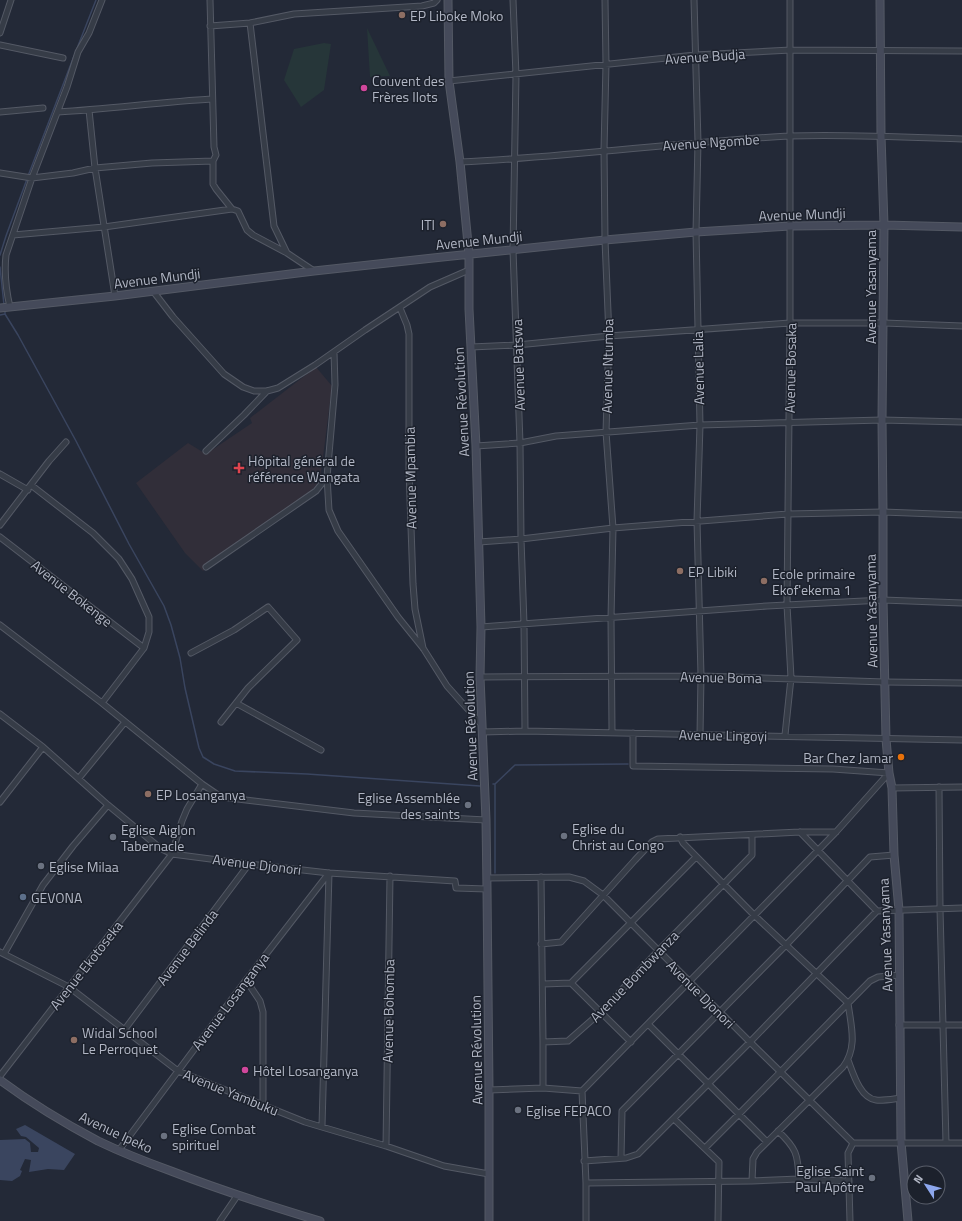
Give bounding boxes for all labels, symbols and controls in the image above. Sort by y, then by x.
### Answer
place label: EP Liboke Moko [410,5,503,26]
marker: EP Liboke Moko [397,10,407,20]
street label: Avenue Budja [664,43,746,69]
place label: Couvent des Frères Ilots [372,70,444,107]
marker: Couvent des Frères Ilots [359,83,369,93]
street label: Avenue Ngombe [662,128,760,156]
street label: Avenue Mundji [758,202,846,226]
place label: ITI [421,214,435,235]
marker: ITI [438,219,448,229]
street label: Avenue Mundji [435,225,523,255]
street label: Avenue Yasanyama [860,230,881,344]
street label: Avenue Mundji [112,262,202,294]
street label: Avenue Ntumba [596,318,618,414]
street label: Avenue Batswa [506,319,530,411]
street label: Avenue Bosaka [779,323,801,413]
street label: Avenue Lalia [687,331,709,405]
street label: Avenue Révolution [448,347,474,457]
street label: Avenue Mpambia [399,427,421,529]
place label: Hôpital général de référence Wangata [248,450,360,487]
marker: Hôpital général de référence Wangata [233,462,245,474]
street label: Avenue Bokenge [27,554,117,632]
street label: Avenue Yasanyama [860,554,882,668]
place label: EP Libiki [688,561,737,582]
place label: Ecole primaire Ekof'ekema 1 [772,563,855,600]
marker: EP Libiki [675,566,685,576]
marker: Ecole primaire Ekof'ekema 1 [759,576,769,586]
street label: Avenue Boma [680,666,762,688]
street label: Avenue Révolution [458,671,482,781]
street label: Avenue Lingoyi [679,724,767,746]
place label: Bar Chez Jamar [803,747,893,768]
marker: Bar Chez Jamar [896,752,906,762]
place label: EP Losanganya [156,784,246,805]
place label: Eglise Assemblée des saints [357,787,460,824]
marker: EP Losanganya [143,789,153,799]
marker: Eglise Assemblée des saints [463,800,473,810]
place label: Eglise du Christ au Congo [572,818,664,855]
place label: Eglise Aiglon Tabernacle [121,819,195,856]
marker: Eglise du Christ au Congo [559,831,569,841]
marker: Eglise Aiglon Tabernacle [108,832,118,842]
street label: Avenue Djonori [211,848,303,880]
place label: Eglise Milaa [49,856,119,877]
marker: Eglise Milaa [36,861,46,871]
street label: Avenue Yasanyama [873,878,897,992]
place label: GEVONA [31,887,83,908]
marker: GEVONA [18,892,28,902]
street label: Avenue Belinda [151,904,223,990]
street label: Avenue Ekotoseka [44,916,128,1014]
street label: Avenue Bombwanza [585,925,683,1027]
street label: Avenue Losanganya [186,948,274,1054]
street label: Avenue Djonori [662,955,740,1033]
street label: Avenue Bohomba [377,959,399,1063]
street label: Avenue Révolution [465,995,487,1105]
place label: Widal School Le Perroquet [82,1022,158,1059]
marker: Widal School Le Perroquet [69,1035,79,1045]
place label: Hôtel Losanganya [253,1060,358,1081]
street label: Avenue Yambuku [180,1063,282,1121]
marker: Hôtel Losanganya [240,1065,250,1075]
place label: Eglise FEPACO [526,1100,612,1121]
marker: Eglise FEPACO [513,1105,523,1115]
street label: Avenue Ipeko [76,1106,156,1158]
place label: Eglise Combat spirituel [172,1118,256,1155]
marker: Eglise Combat spirituel [159,1131,169,1141]
place label: Eglise Saint Paul Apôtre [795,1160,864,1197]
north arrow [906,1165,946,1205]
text: N [909,1171,927,1187]
marker: Eglise Saint Paul Apôtre [867,1173,877,1183]

